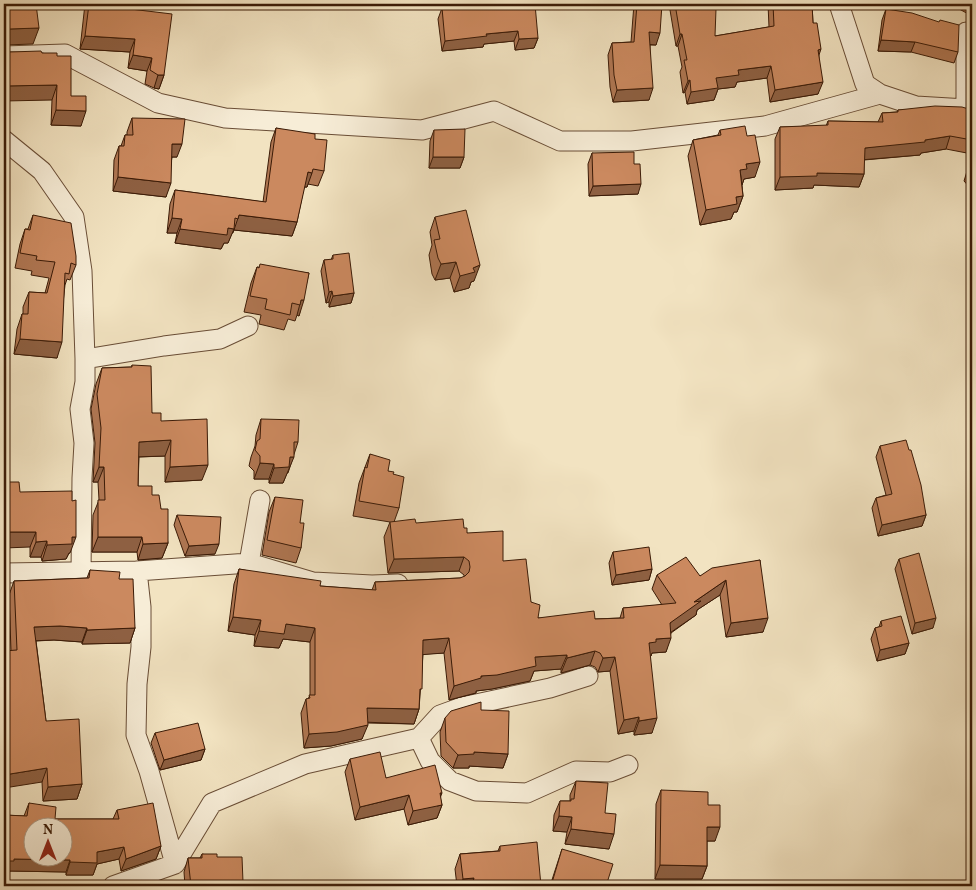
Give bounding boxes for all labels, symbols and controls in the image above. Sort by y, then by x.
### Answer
north arrow [22,818,72,868]
text: N [43,821,53,840]

